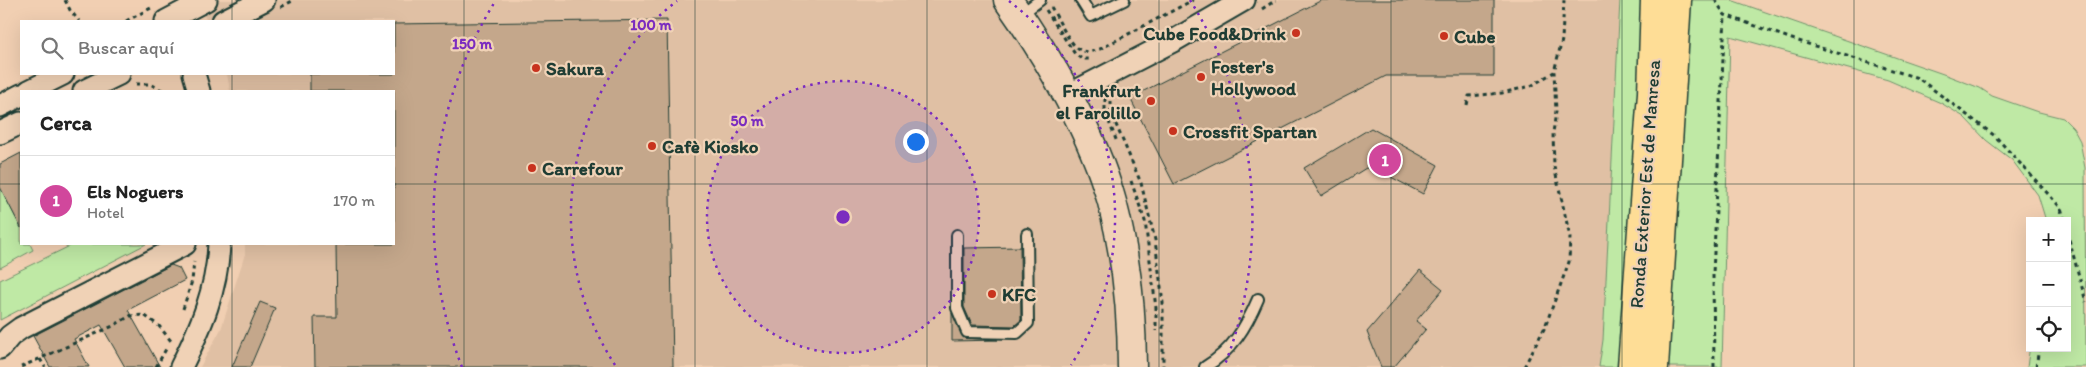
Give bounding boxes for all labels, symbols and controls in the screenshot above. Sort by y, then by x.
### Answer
text: 100 m [630,16,672,34]
search box [20,20,395,75]
place label: Cube Food&Drink [1143,22,1286,45]
place label: Cube [1454,25,1495,48]
marker: Cube Food&Drink [1290,27,1302,39]
marker: Cube [1438,30,1450,42]
icon: search [38,34,66,62]
text: 150 m [452,35,492,53]
text: Buscar aquí [78,36,174,59]
place label: Foster's Hollywood [1211,55,1297,100]
place label: Sakura [546,57,604,80]
street label: Ronda Exterior Est de Manresa [1625,59,1665,309]
marker: Sakura [530,62,542,74]
marker: Foster's Hollywood [1195,71,1207,83]
place label: Frankfurt el Farolillo [1056,79,1141,124]
marker: Frankfurt el Farolillo [1145,95,1157,107]
text: Cerca [40,110,92,135]
text: 50 m [730,112,764,130]
place label: Crossfit Spartan [1183,120,1318,143]
marker: Crossfit Spartan [1167,125,1179,137]
your location [903,129,929,155]
place label: Cafè Kiosko [662,135,759,158]
marker: Cafè Kiosko [646,140,658,152]
pin: 1 [1369,141,1401,179]
place label: Carrefour [542,157,623,180]
marker: Carrefour [526,162,538,174]
text: Els Noguers [87,180,183,203]
text: 1 [52,191,60,210]
text: 170 m [333,191,375,210]
text: Hotel [87,203,124,222]
centre of rings [834,208,852,226]
map controls [2026,217,2071,352]
button: + [2026,217,2071,262]
button: − [2026,262,2071,307]
place label: KFC [1002,283,1036,306]
marker: KFC [986,288,998,300]
button: locate [2026,307,2071,352]

